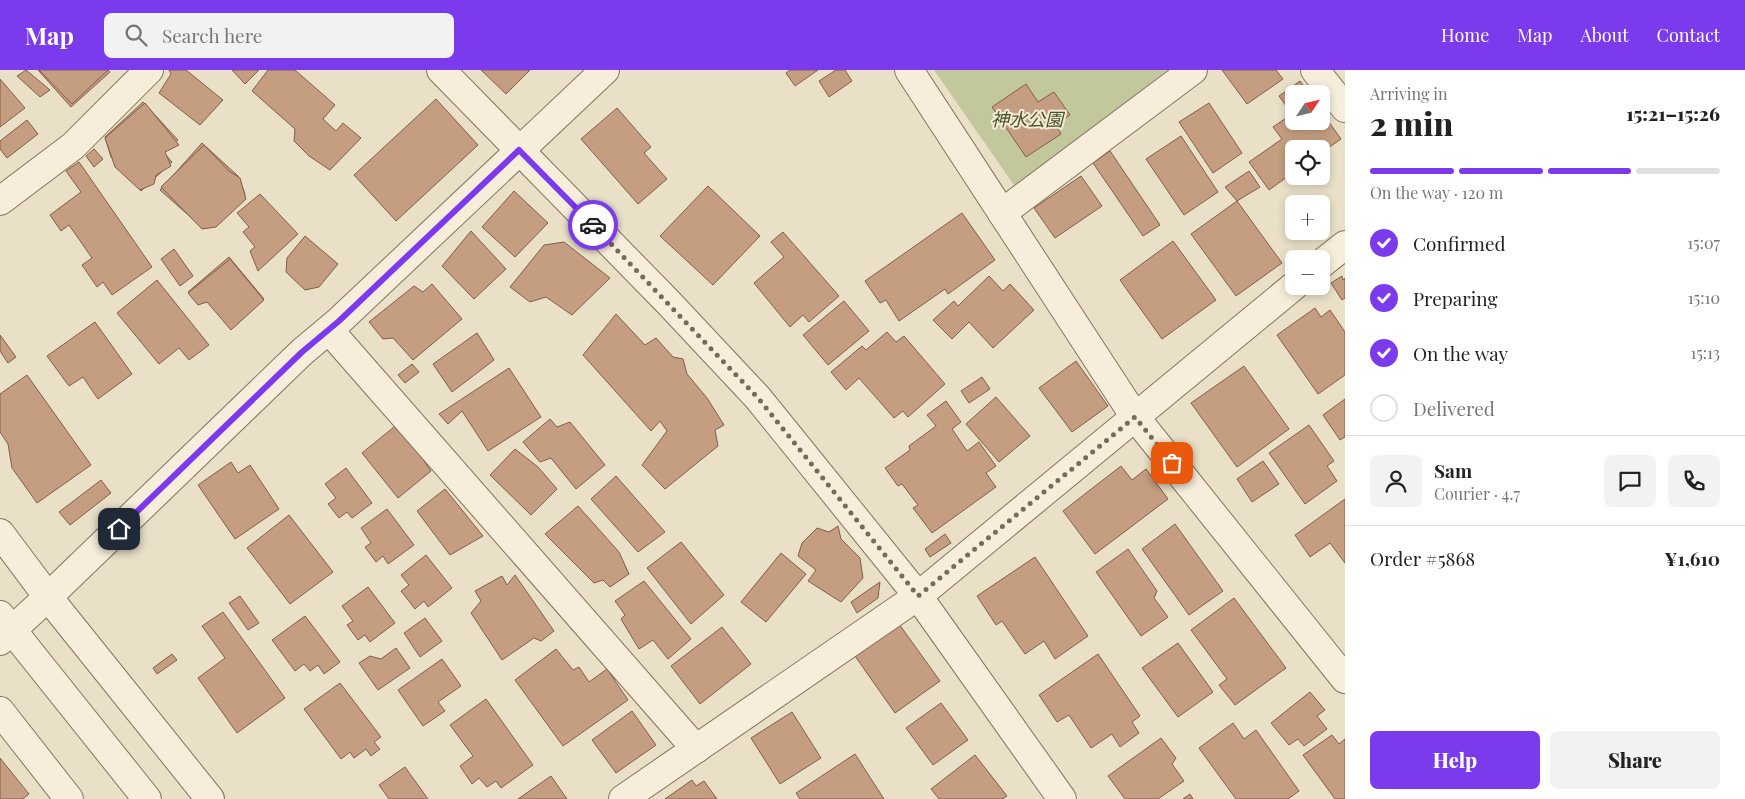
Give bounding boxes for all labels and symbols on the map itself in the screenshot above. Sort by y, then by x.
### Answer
north arrow [1285,85,1330,130]
park label: 神水公園 [991,107,1066,131]
courier [568,200,618,250]
pin [1151,442,1193,484]
pin [98,508,140,550]

